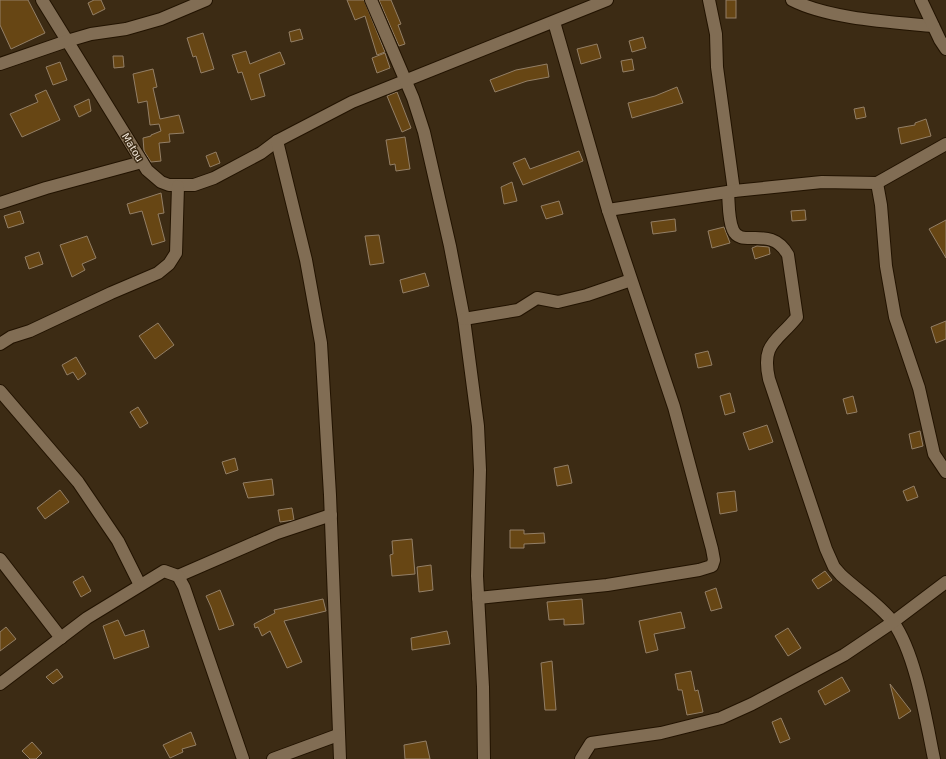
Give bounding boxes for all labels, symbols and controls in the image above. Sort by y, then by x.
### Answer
street label: Matou [120,131,145,163]

